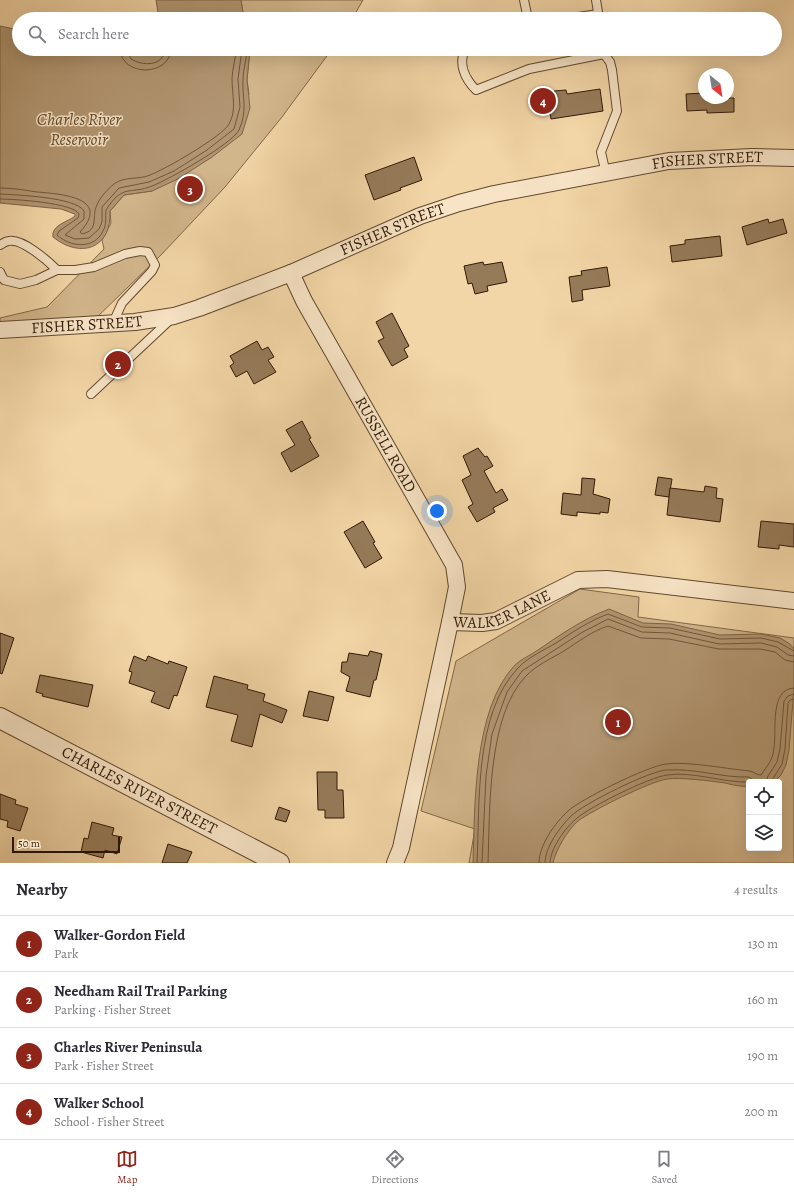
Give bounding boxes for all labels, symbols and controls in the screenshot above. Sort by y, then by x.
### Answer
search box [12,12,782,56]
icon: search [26,23,48,45]
text: Search here [58,24,129,44]
north arrow [698,68,734,104]
pin: 4 [530,86,556,116]
water label: Charles River Reservoir [37,108,122,151]
street label: FISHER STREET [650,146,764,175]
pin: 3 [177,174,203,204]
street label: FISHER STREET [337,197,448,261]
street label: FISHER STREET [30,310,144,339]
pin: 2 [105,349,131,379]
street label: RUSSELL ROAD [350,393,422,497]
your location [427,501,447,521]
street label: WALKER LANE [452,584,554,634]
pin: 1 [605,707,631,737]
street label: CHARLES RIVER STREET [58,741,221,840]
map controls [746,779,782,851]
button: locate [746,779,782,815]
button: layers [746,815,782,851]
scale bar [12,835,120,854]
text: 50 m [18,836,40,851]
text: Nearby [16,878,67,901]
text: 4 results [734,881,778,898]
text: Walker-Gordon Field [54,925,185,945]
text: 1 [27,935,31,952]
text: 130 m [748,935,778,952]
text: Park [54,945,78,962]
text: Needham Rail Trail Parking [54,981,227,1001]
text: 2 [26,991,32,1008]
text: 160 m [747,991,778,1008]
text: Parking · Fisher Street [54,1001,171,1018]
text: Charles River Peninsula [54,1037,203,1057]
text: 3 [26,1047,32,1064]
text: 190 m [747,1047,778,1064]
text: Park · Fisher Street [54,1057,154,1074]
text: Walker School [54,1093,144,1113]
text: 4 [26,1103,32,1120]
text: 200 m [745,1103,778,1120]
text: School · Fisher Street [54,1113,165,1130]
tab: Map [116,1148,138,1187]
tab: Directions [371,1148,419,1187]
tab: Saved [651,1148,678,1187]

